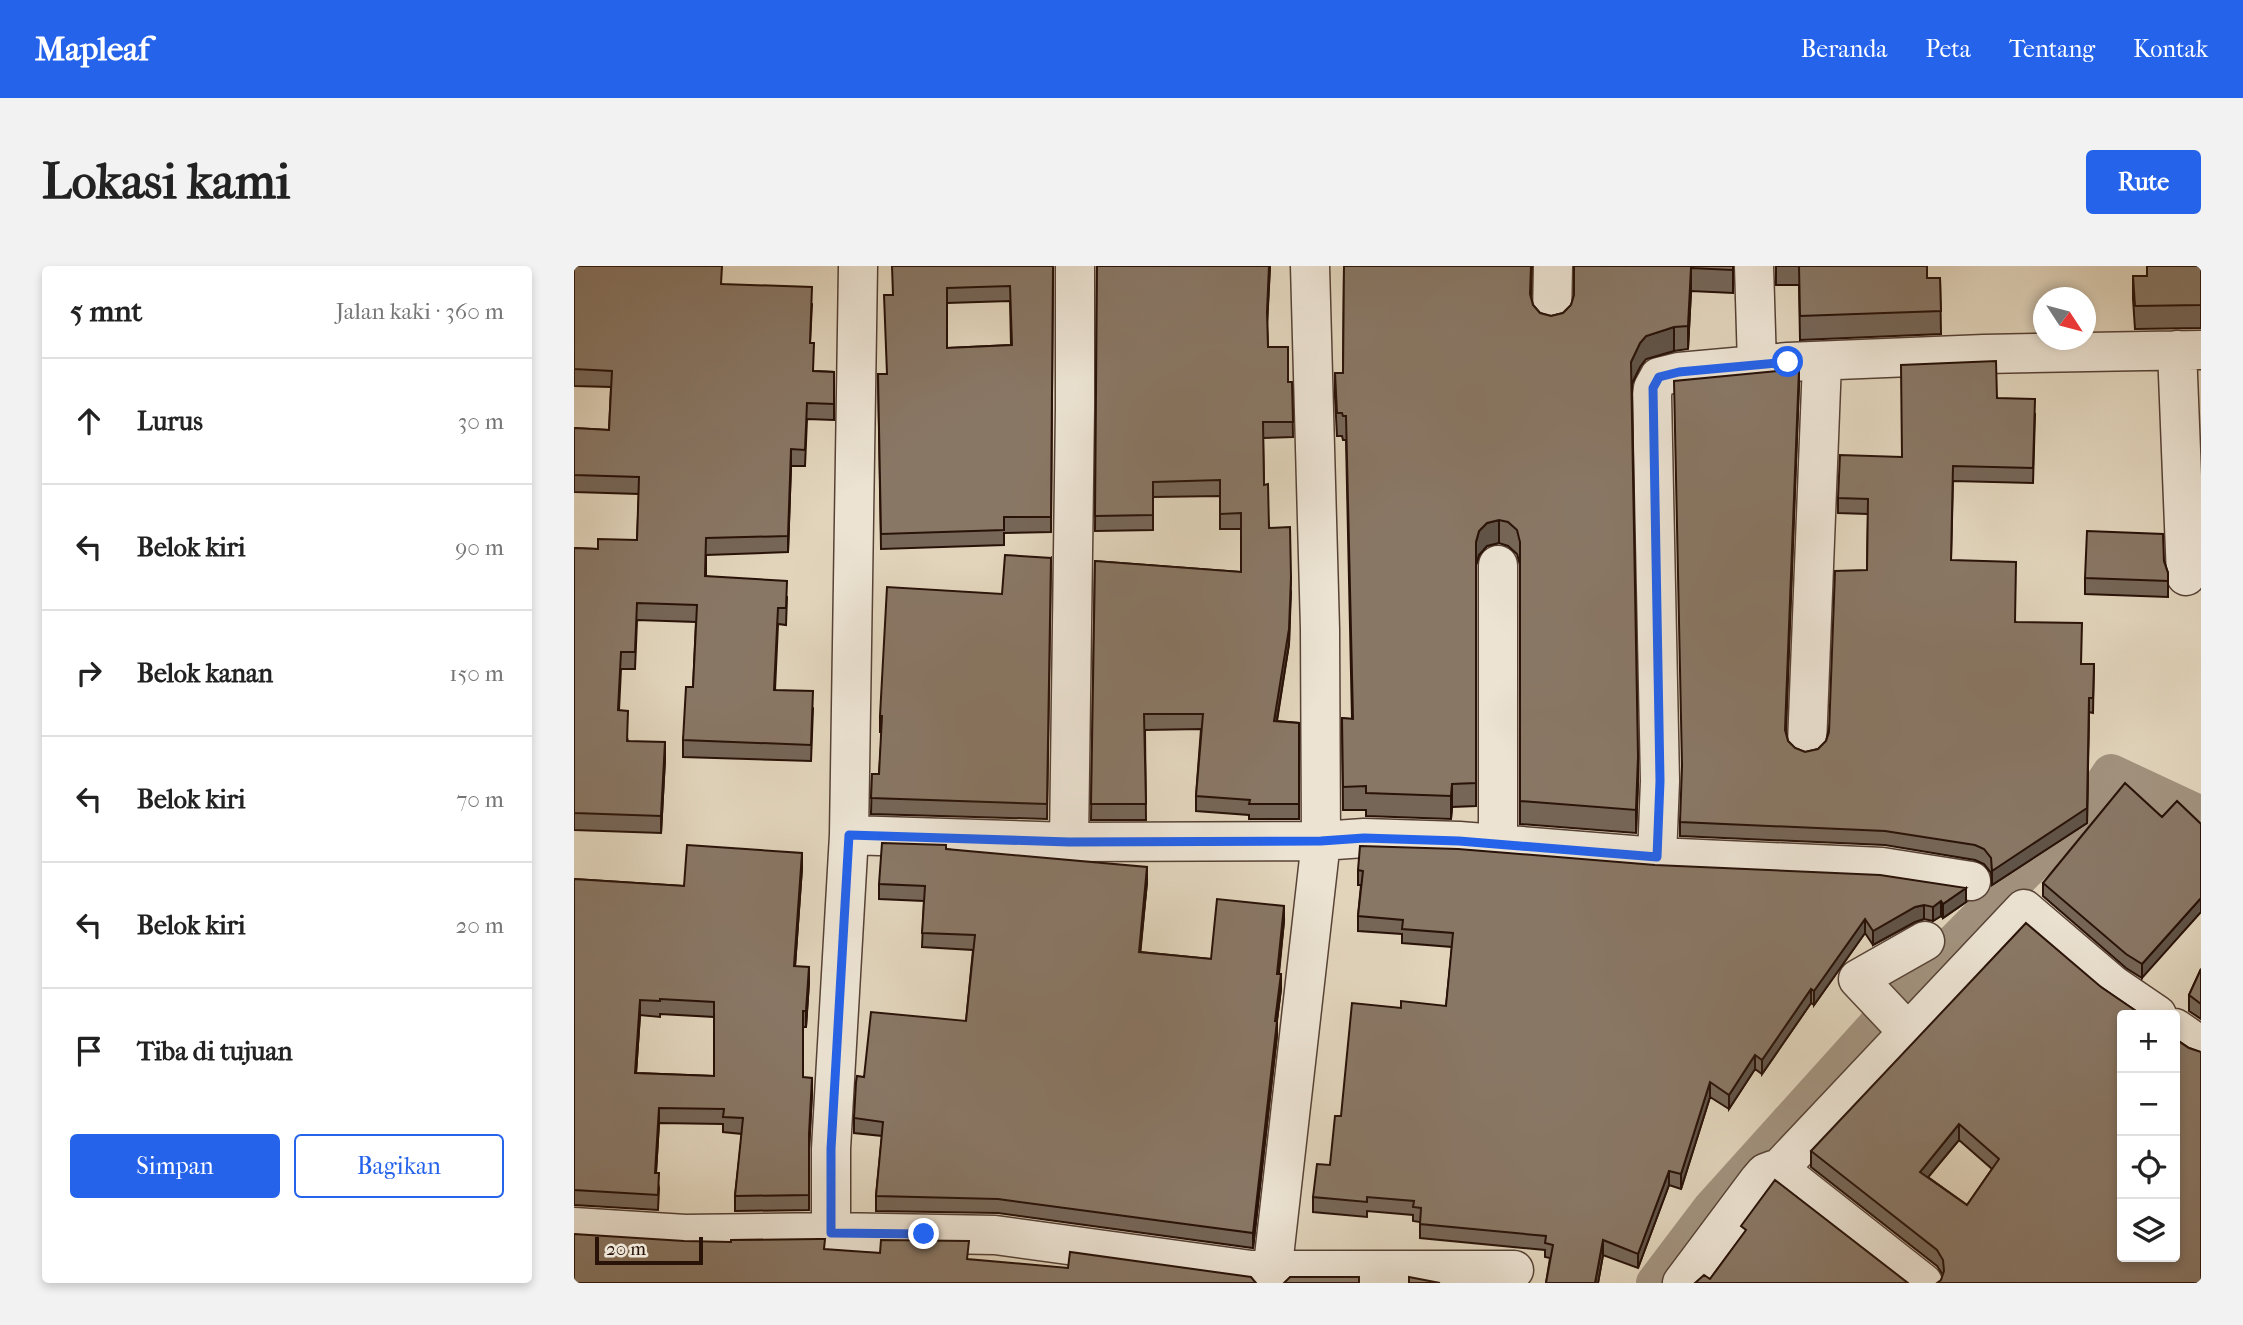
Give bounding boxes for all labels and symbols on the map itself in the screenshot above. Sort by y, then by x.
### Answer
north arrow [2033,287,2096,350]
route start [1772,346,1803,377]
route end [908,1218,939,1249]
scale bar [595,1234,704,1266]

